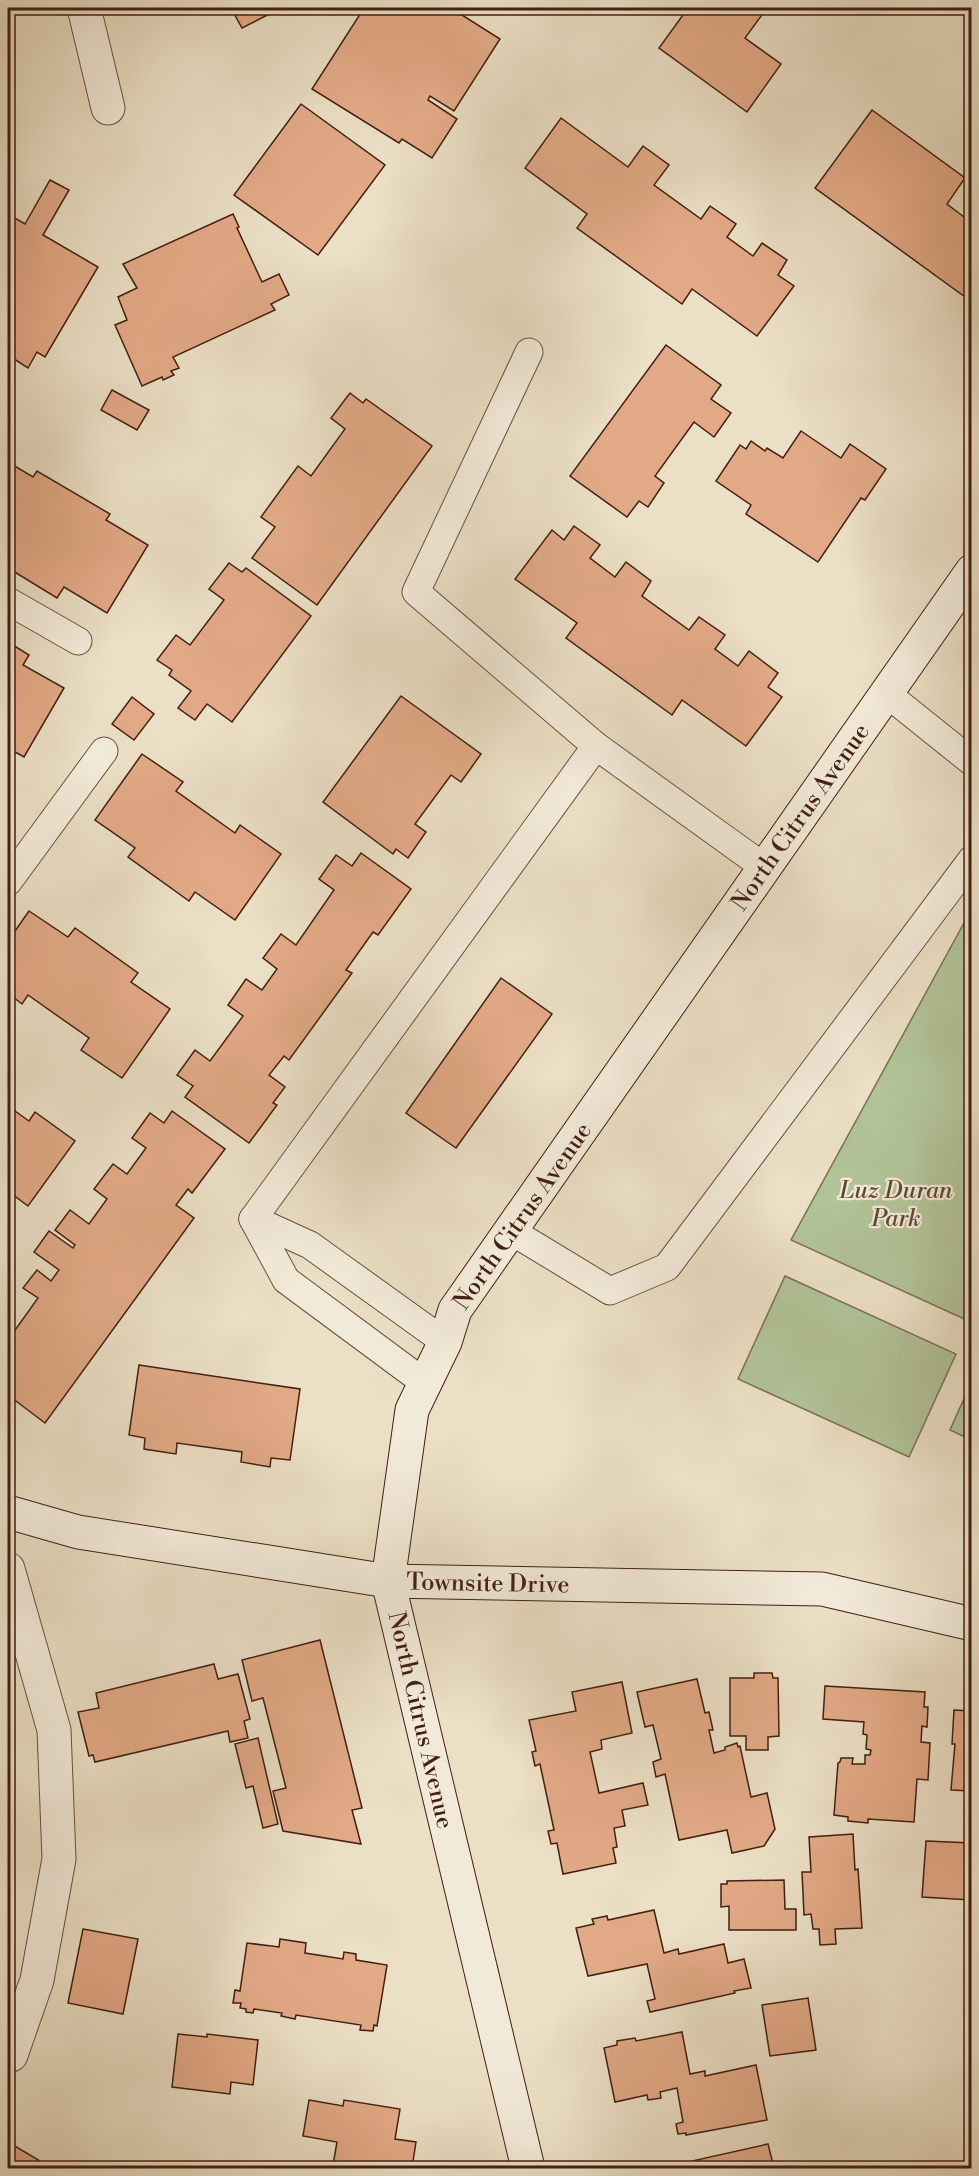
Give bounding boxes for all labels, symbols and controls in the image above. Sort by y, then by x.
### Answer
street label: North Citrus Avenue [725,718,877,917]
street label: North Citrus Avenue [447,1117,599,1316]
park label: Luz Duran Park [839,1176,953,1234]
street label: Townsite Drive [406,1568,570,1600]
street label: North Citrus Avenue [380,1609,460,1832]

